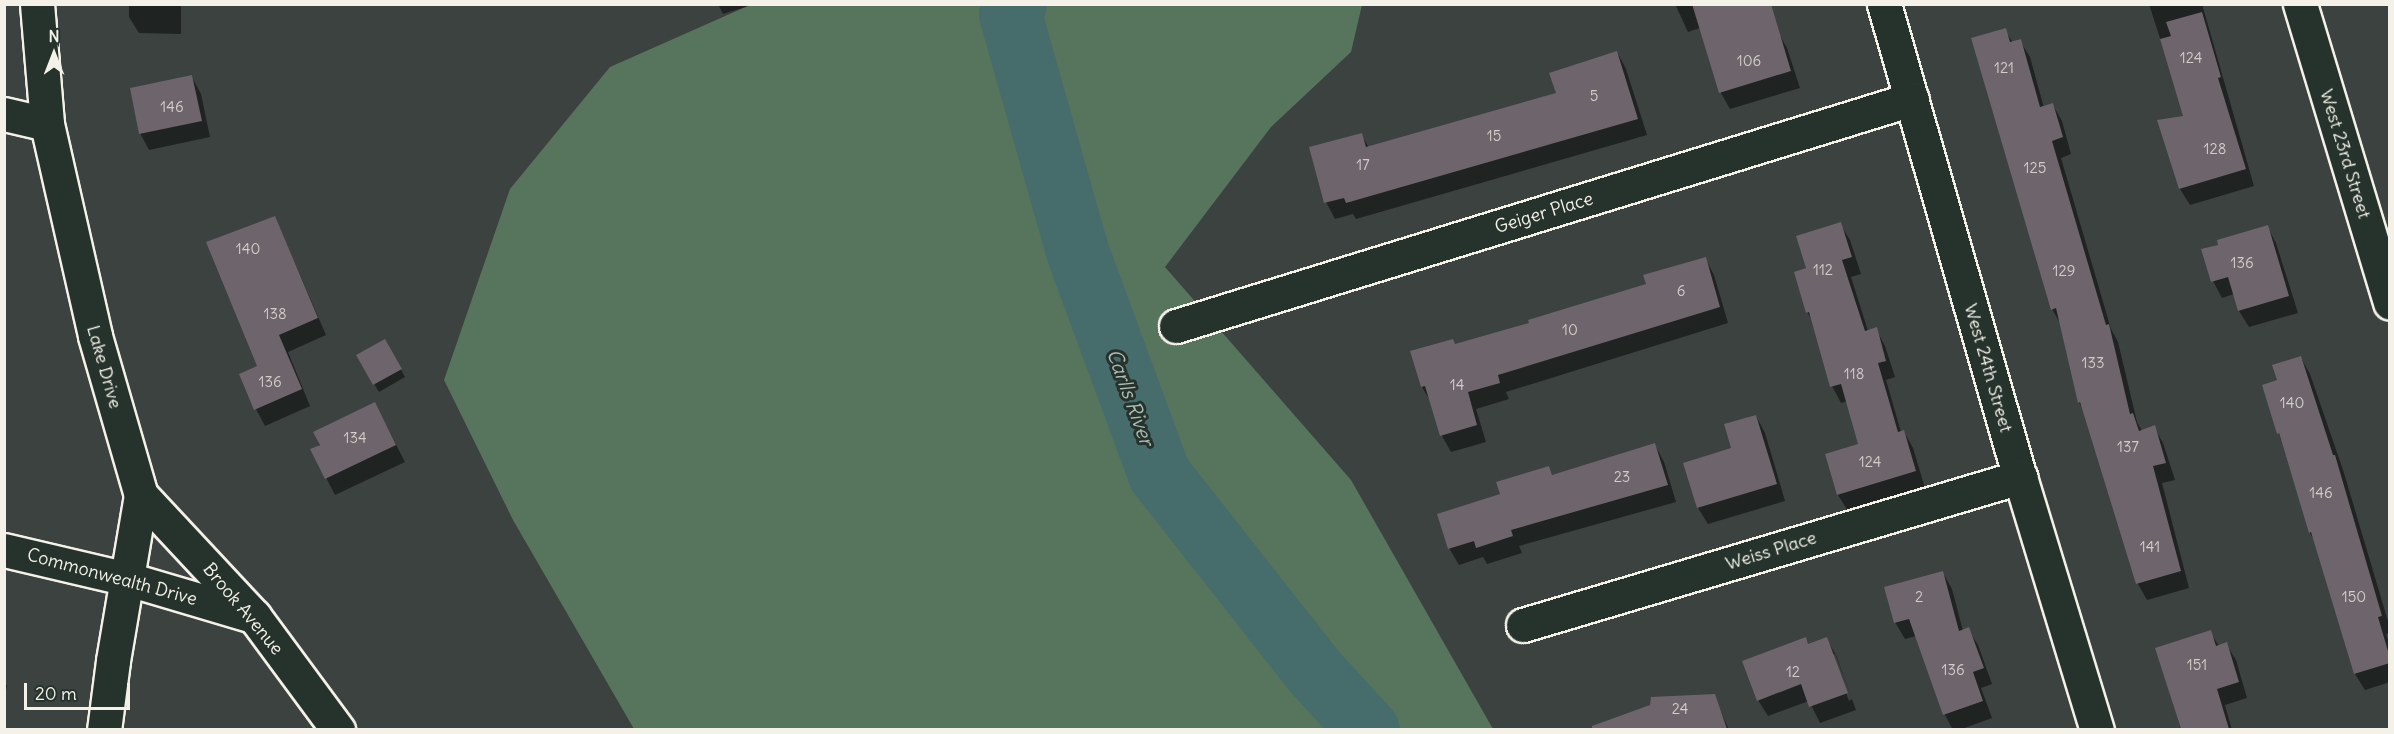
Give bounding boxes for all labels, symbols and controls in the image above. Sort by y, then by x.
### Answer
north arrow [24,24,84,84]
text: N [48,26,60,46]
house number: 124 [2180,49,2202,67]
house number: 106 [1737,52,1761,70]
house number: 121 [1994,59,2014,77]
house number: 5 [1590,87,1598,105]
street label: West 23rd Street [2315,87,2375,221]
house number: 146 [160,98,184,116]
house number: 15 [1487,127,1501,145]
house number: 128 [2204,140,2226,158]
house number: 17 [1356,156,1370,174]
house number: 125 [2024,159,2046,177]
street label: Geiger Place [1492,188,1596,238]
house number: 140 [236,240,260,258]
house number: 136 [2230,254,2254,272]
house number: 112 [1813,261,1833,279]
house number: 129 [2053,262,2075,280]
house number: 6 [1677,282,1685,300]
street label: West 24th Street [1959,301,2017,435]
house number: 138 [263,305,287,323]
house number: 10 [1562,321,1578,339]
street label: Lake Drive [82,323,126,411]
water label: Carlls River [1102,345,1160,449]
house number: 133 [2082,354,2104,372]
house number: 118 [1844,365,1864,383]
house number: 136 [258,373,282,391]
house number: 14 [1450,376,1464,394]
house number: 140 [2280,394,2304,412]
house number: 134 [343,429,367,447]
house number: 137 [2117,438,2139,456]
house number: 124 [1859,453,1881,471]
house number: 23 [1614,468,1630,486]
house number: 146 [2309,484,2333,502]
street label: Weiss Place [1723,527,1819,575]
house number: 141 [2140,538,2160,556]
street label: Commonwealth Drive [25,544,199,610]
street label: Brook Avenue [198,559,288,659]
house number: 2 [1915,588,1923,606]
house number: 150 [2342,588,2366,606]
house number: 151 [2187,656,2207,674]
house number: 136 [1941,661,1965,679]
house number: 12 [1786,663,1800,681]
scale bar [27,671,134,709]
text: 20 m [35,682,77,705]
house number: 24 [1672,700,1688,718]

